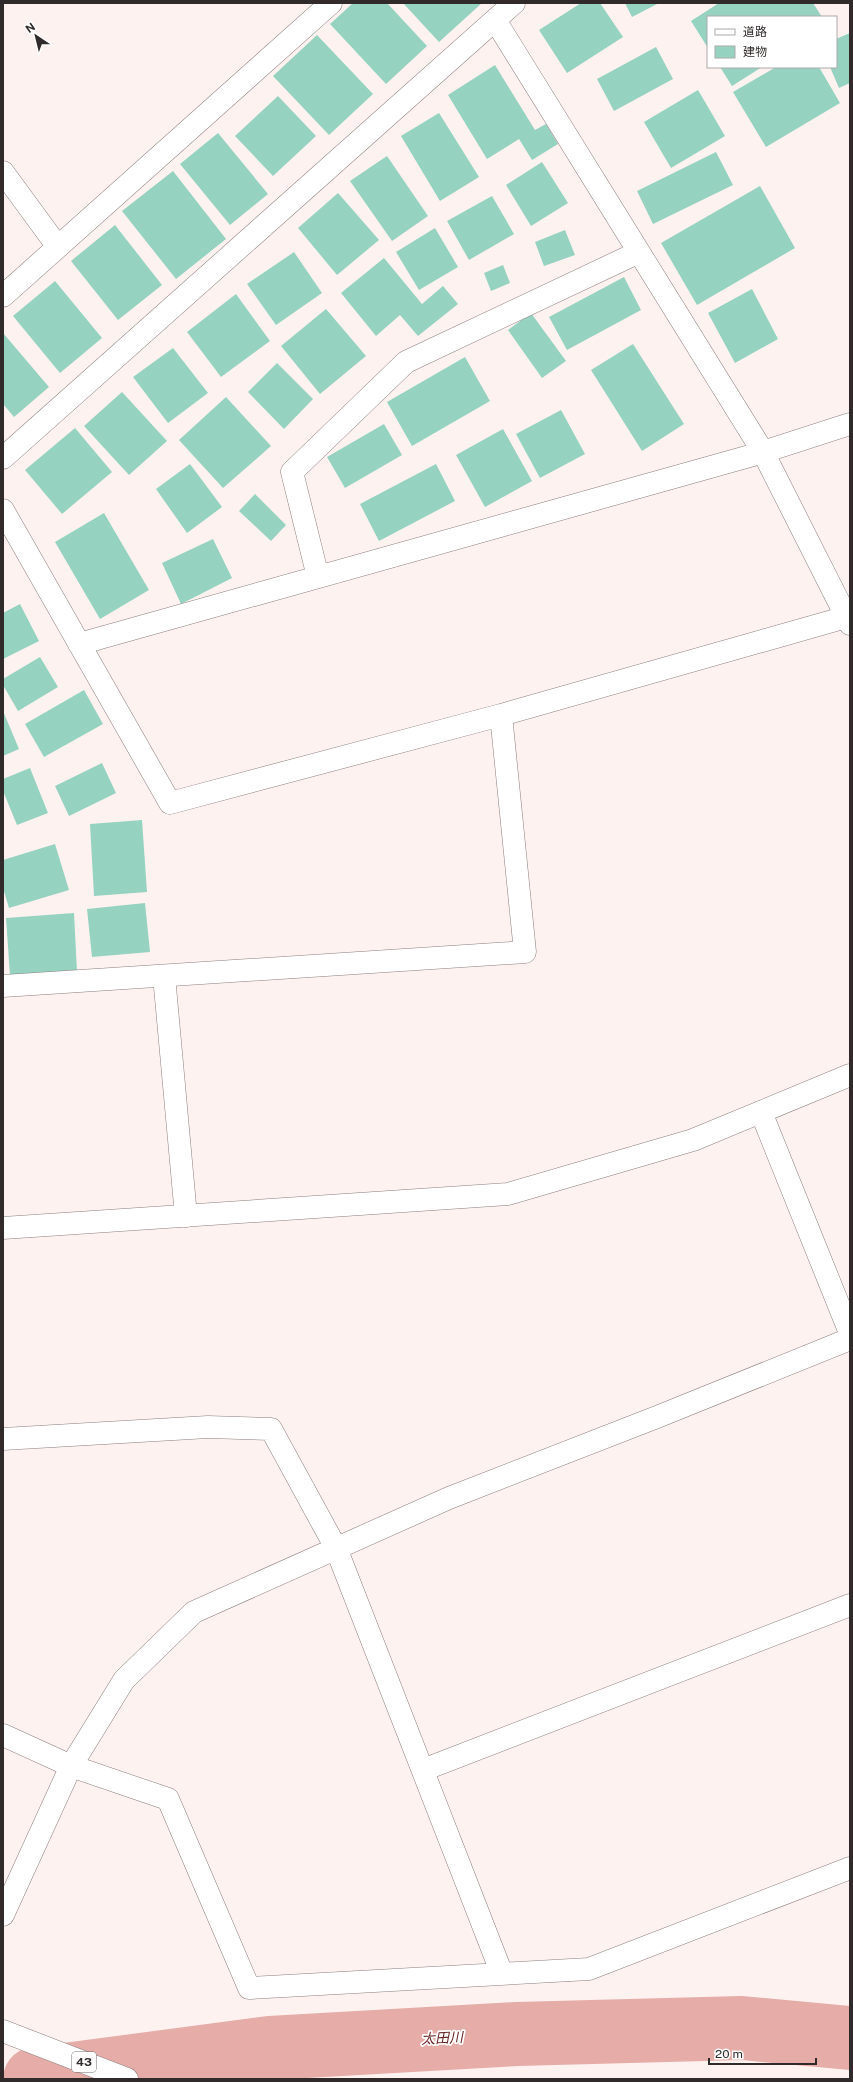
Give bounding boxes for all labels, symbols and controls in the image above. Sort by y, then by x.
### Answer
north arrow [16,16,56,56]
legend [707,16,837,68]
text: N [23,20,37,35]
text: 道路 [743,25,767,39]
text: 建物 [743,45,767,59]
water label: 太田川 [421,2029,465,2047]
scale bar [709,2040,816,2066]
text: 20 m [715,2047,743,2061]
road number: 43 [72,2052,96,2072]

